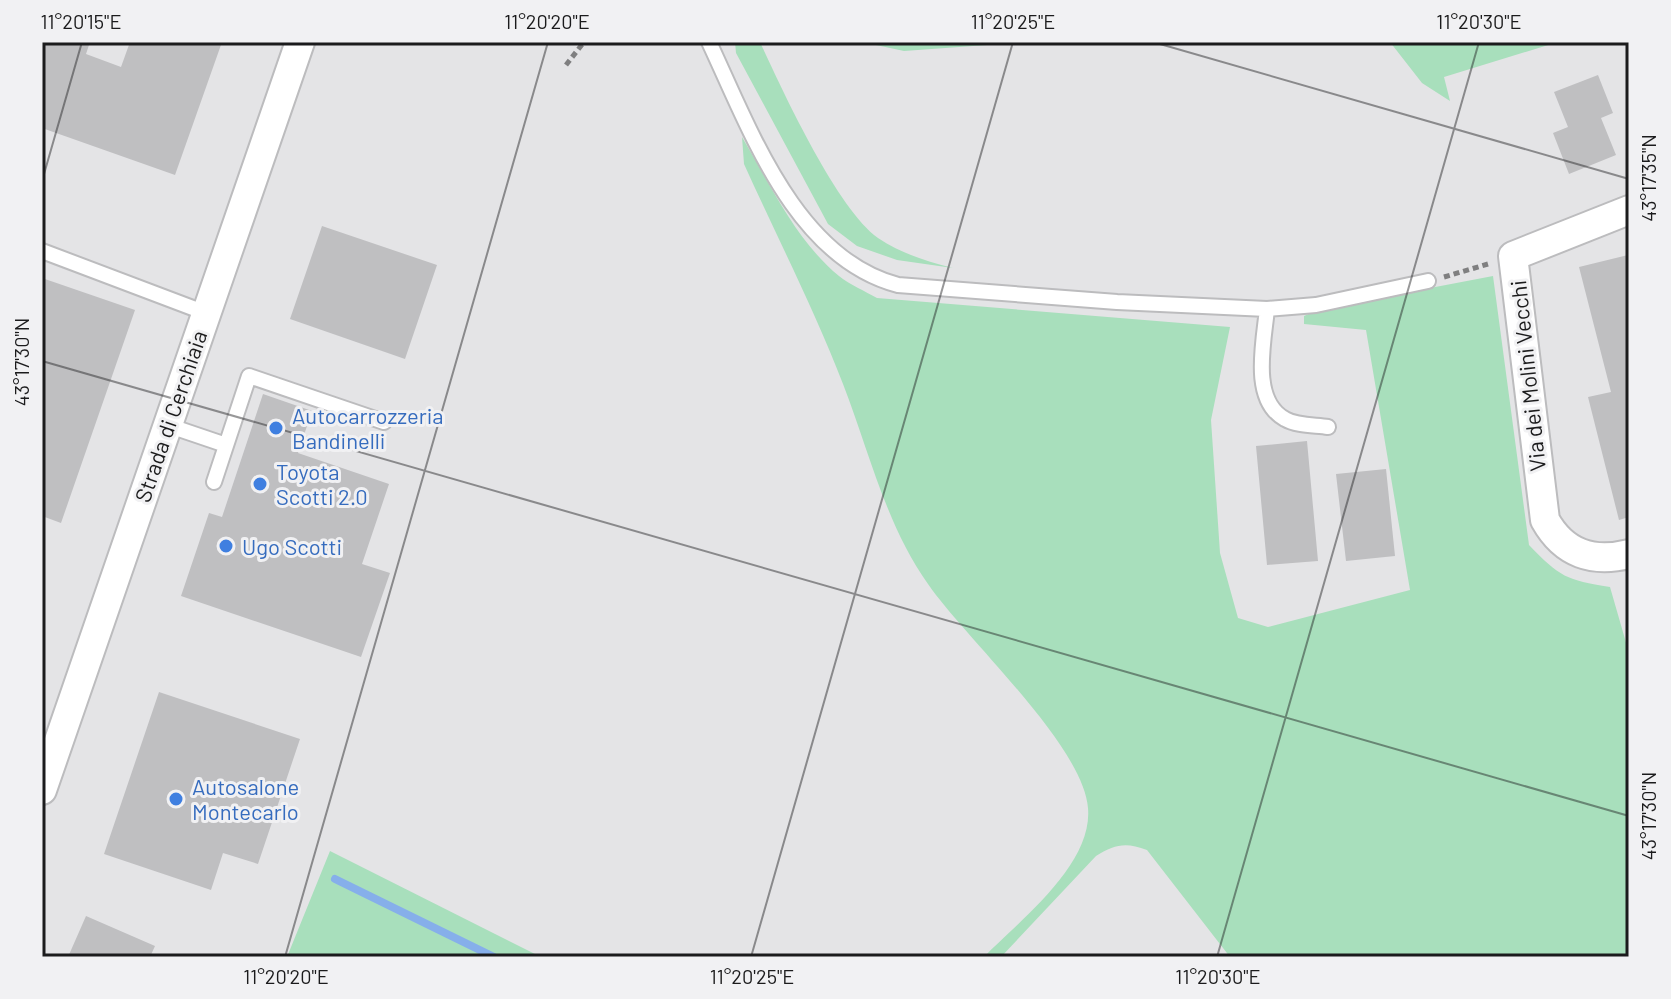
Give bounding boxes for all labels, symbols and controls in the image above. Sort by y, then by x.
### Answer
text: 11°20'15"E [41,9,121,33]
text: 11°20'20"E [504,9,590,33]
text: 11°20'25"E [971,9,1055,33]
text: 11°20'30"E [1436,9,1522,33]
text: 43°17'35"N [1636,134,1660,222]
street label: Via dei Molini Vecchi [1504,279,1550,473]
text: 43°17'30"N [9,318,33,406]
street label: Strada di Cerchiaia [128,327,212,505]
place label: Autocarrozzeria Bandinelli [292,402,444,453]
marker: Autocarrozzeria Bandinelli [267,419,285,437]
place label: Toyota Scotti 2.0 [276,458,368,509]
marker: Toyota Scotti 2.0 [251,475,269,493]
place label: Ugo Scotti [242,533,342,559]
marker: Ugo Scotti [217,537,235,555]
text: 43°17'30"N [1636,772,1660,860]
place label: Autosalone Montecarlo [192,773,299,824]
marker: Autosalone Montecarlo [167,790,185,808]
text: 11°20'20"E [243,964,329,988]
text: 11°20'25"E [710,964,794,988]
text: 11°20'30"E [1175,964,1261,988]

